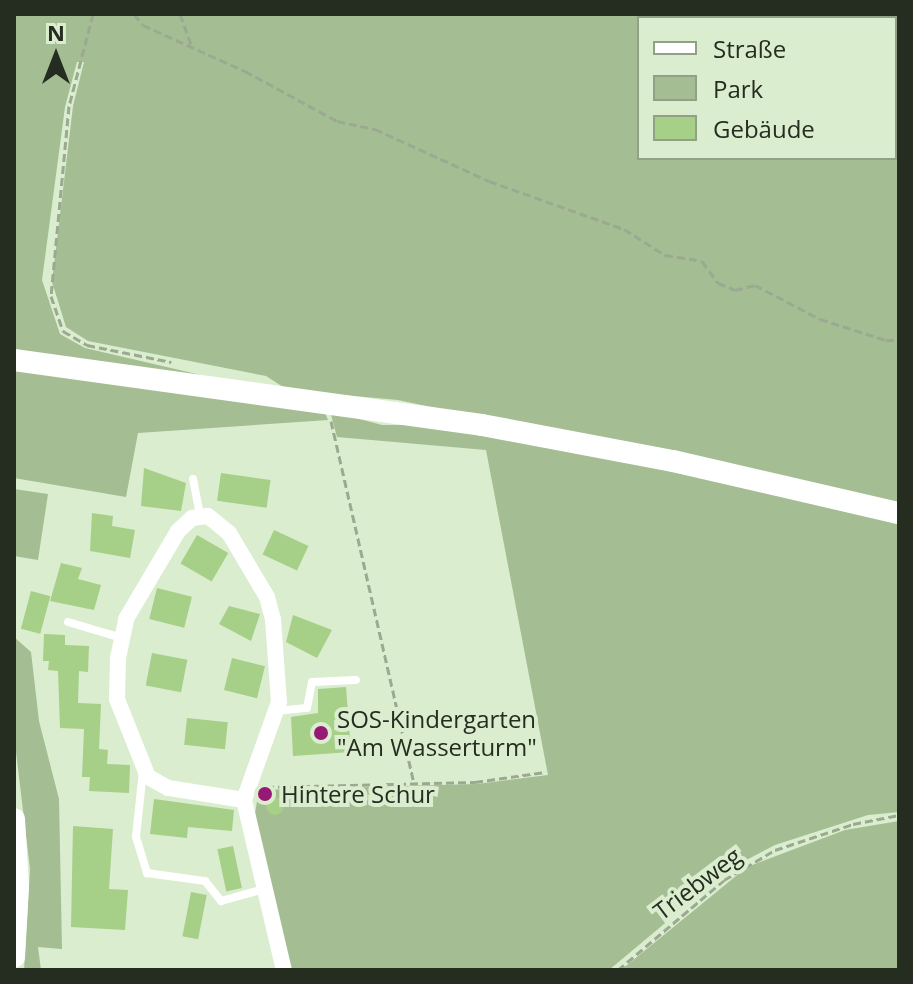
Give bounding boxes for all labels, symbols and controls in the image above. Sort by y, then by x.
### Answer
north arrow [16,16,96,96]
legend [637,16,897,160]
text: N [47,17,65,47]
text: Straße [713,32,786,65]
text: Park [713,72,763,105]
text: Gebäude [713,112,815,145]
place label: SOS-Kindergarten "Am Wasserturm" [337,705,537,761]
marker: SOS-Kindergarten "Am Wasserturm" [312,724,330,742]
place label: Hintere Schur [281,780,435,808]
marker: Hintere Schur [256,785,274,803]
street label: Triebweg [647,841,747,925]

